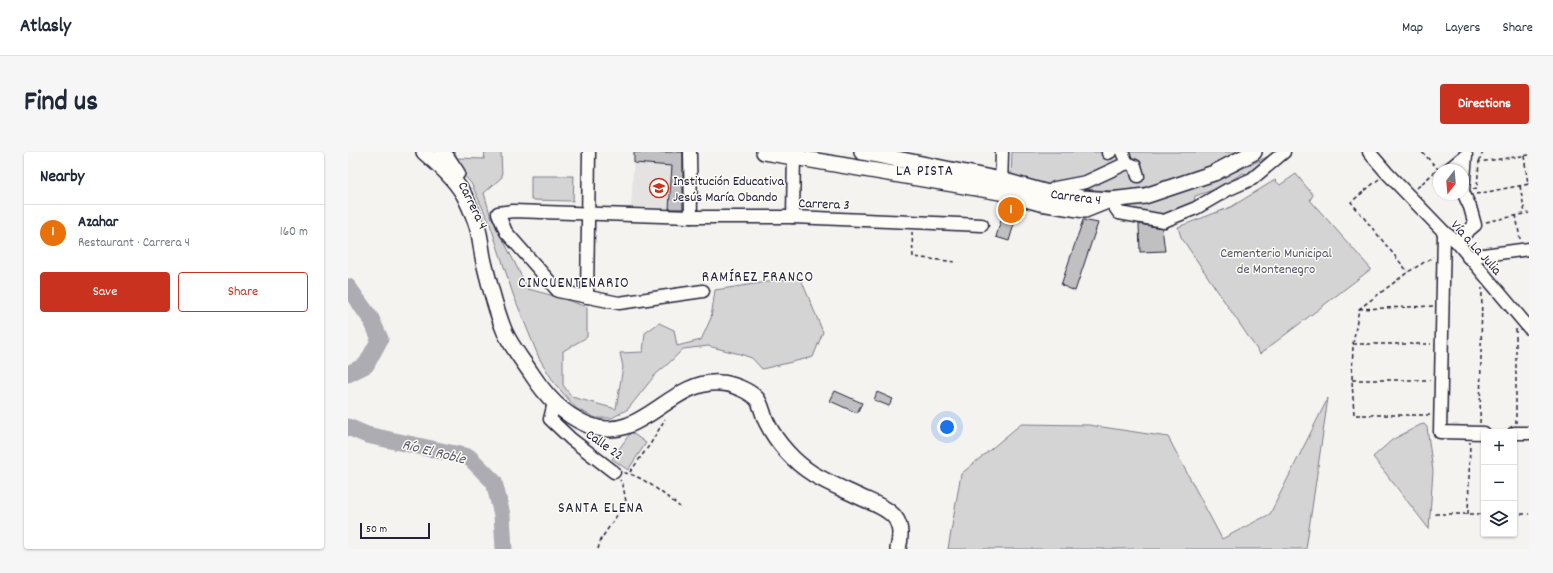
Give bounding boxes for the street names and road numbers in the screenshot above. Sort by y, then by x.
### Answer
street label: Carrera 4 [452,179,492,233]
street label: Carrera 4 [1049,185,1102,211]
street label: Carrera 3 [798,194,850,216]
street label: Vía a La Julia [1445,216,1506,281]
street label: Calle 22 [581,425,627,466]

